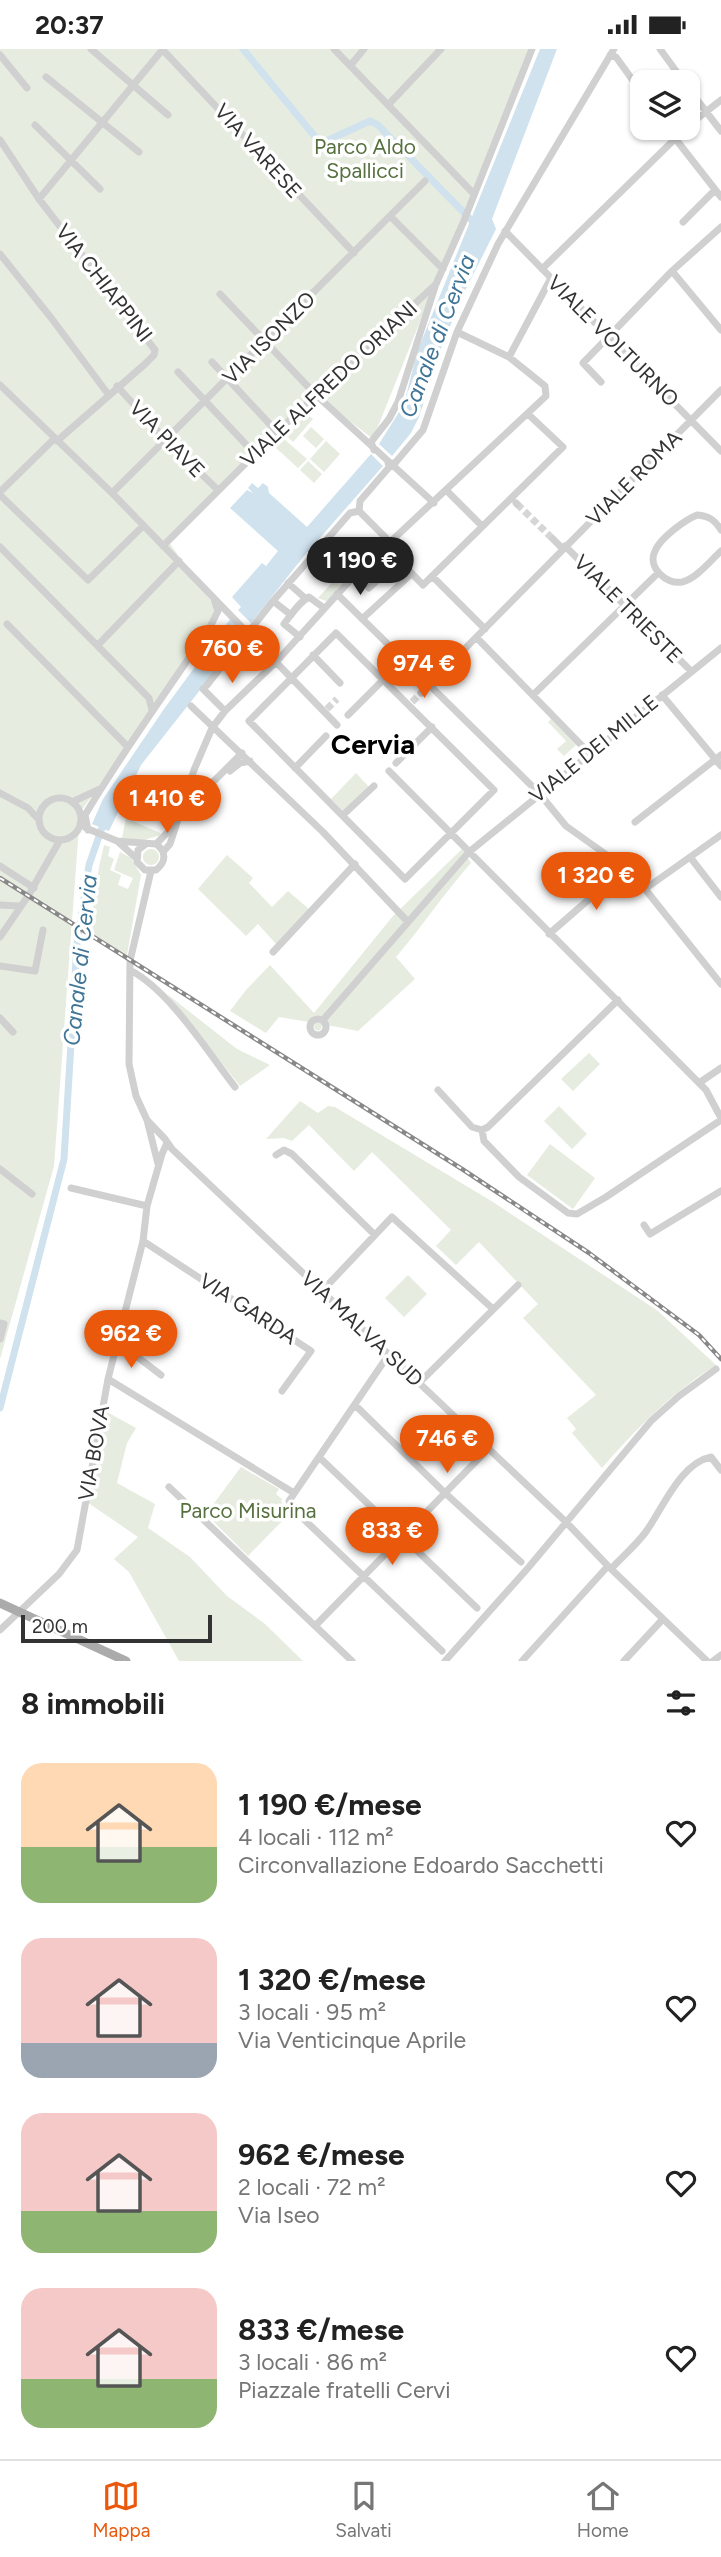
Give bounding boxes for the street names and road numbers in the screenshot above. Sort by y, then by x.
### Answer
street label: VIA VARESE [209,98,307,203]
street label: VIA CHIAPPINI [51,219,158,347]
street label: VIALE VOLTURNO [543,270,684,411]
street label: VIA ISONZO [217,286,320,389]
street label: VIALE ALFREDO ORIANI [235,295,422,472]
street label: VIA PIAVE [124,395,210,483]
street label: VIALE ROMA [581,425,686,530]
street label: VIALE TRIESTE [569,549,688,668]
street label: VIALE DEI MILLE [524,689,663,808]
street label: VIA MALVA SUD [296,1266,429,1392]
street label: VIA GARDA [195,1268,302,1349]
street label: VIA BOVA [73,1403,114,1503]

